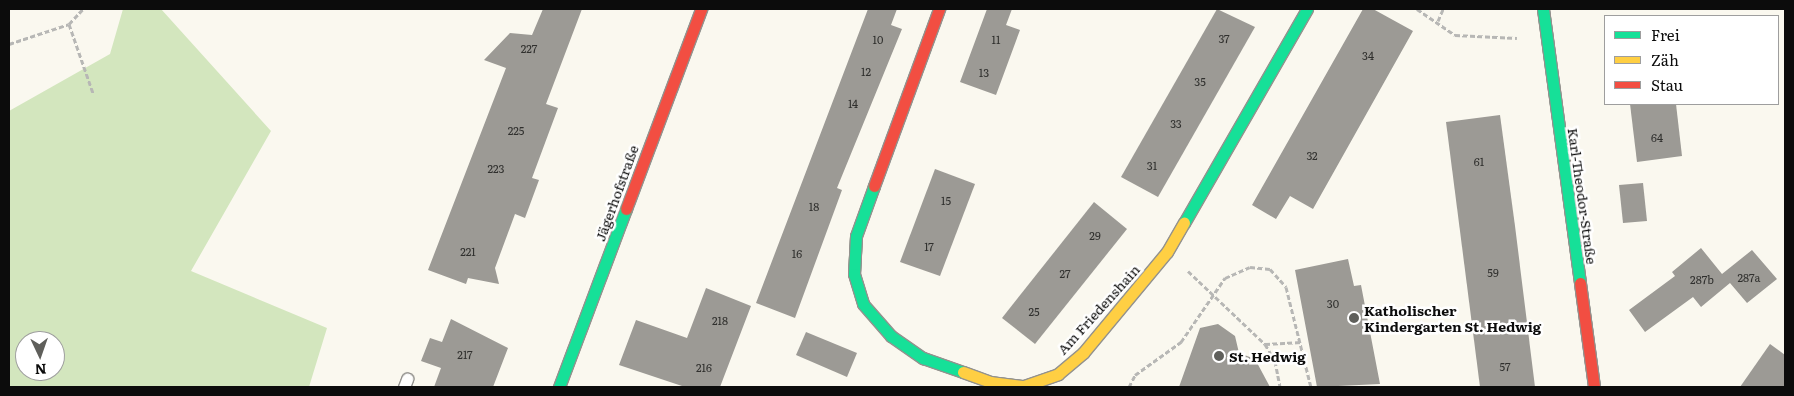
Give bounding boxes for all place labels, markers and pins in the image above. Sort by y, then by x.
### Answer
place label: Katholischer Kindergarten St. Hedwig [1364,302,1541,334]
marker: Katholischer Kindergarten St. Hedwig [1348,312,1360,324]
place label: St. Hedwig [1229,348,1306,364]
marker: St. Hedwig [1213,350,1225,362]

